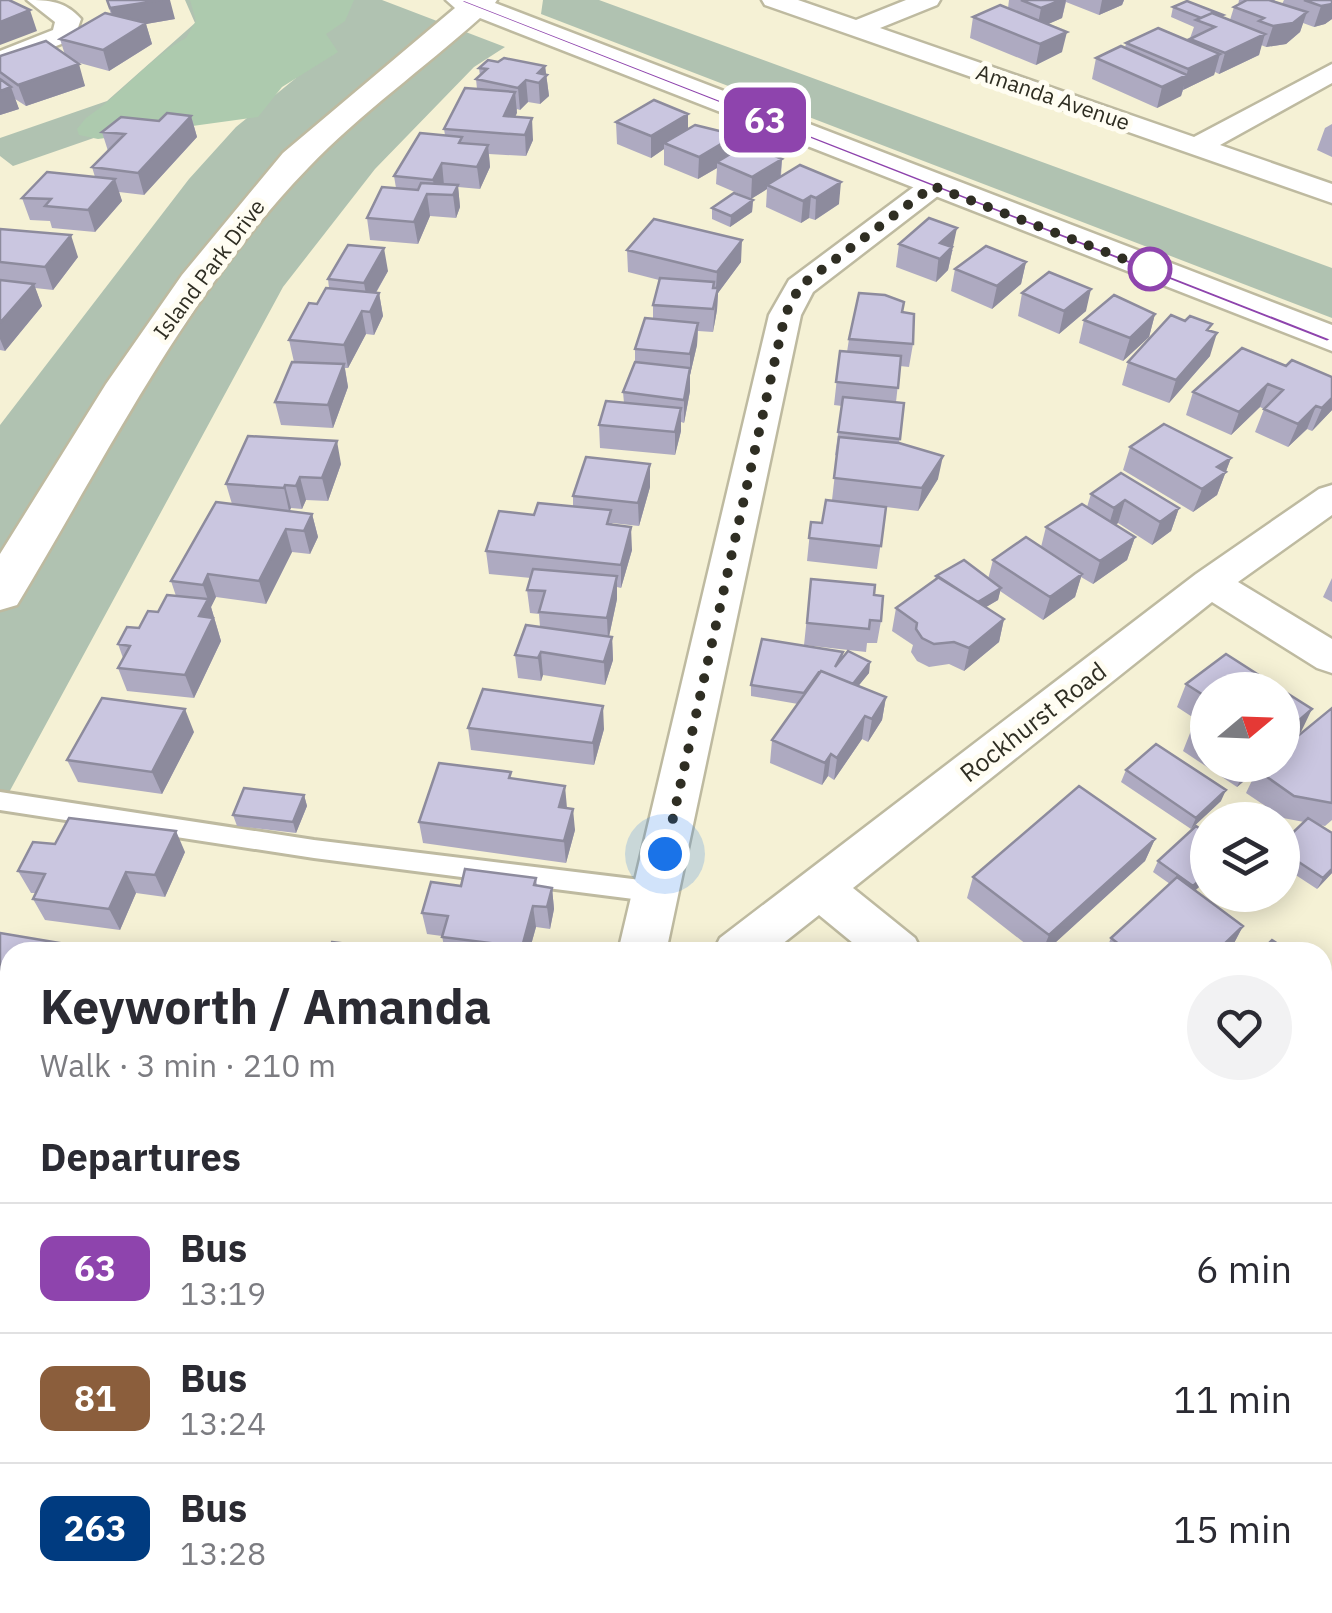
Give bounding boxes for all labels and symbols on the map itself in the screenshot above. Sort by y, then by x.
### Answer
street label: Amanda Avenue [972,57,1134,136]
line badge: 63 [720,88,810,152]
street label: Island Park Drive [146,193,271,345]
unlabelled marker [1129,248,1171,290]
street label: Rockhurst Road [953,654,1113,789]
north arrow [1190,672,1300,782]
your location [640,829,690,879]

